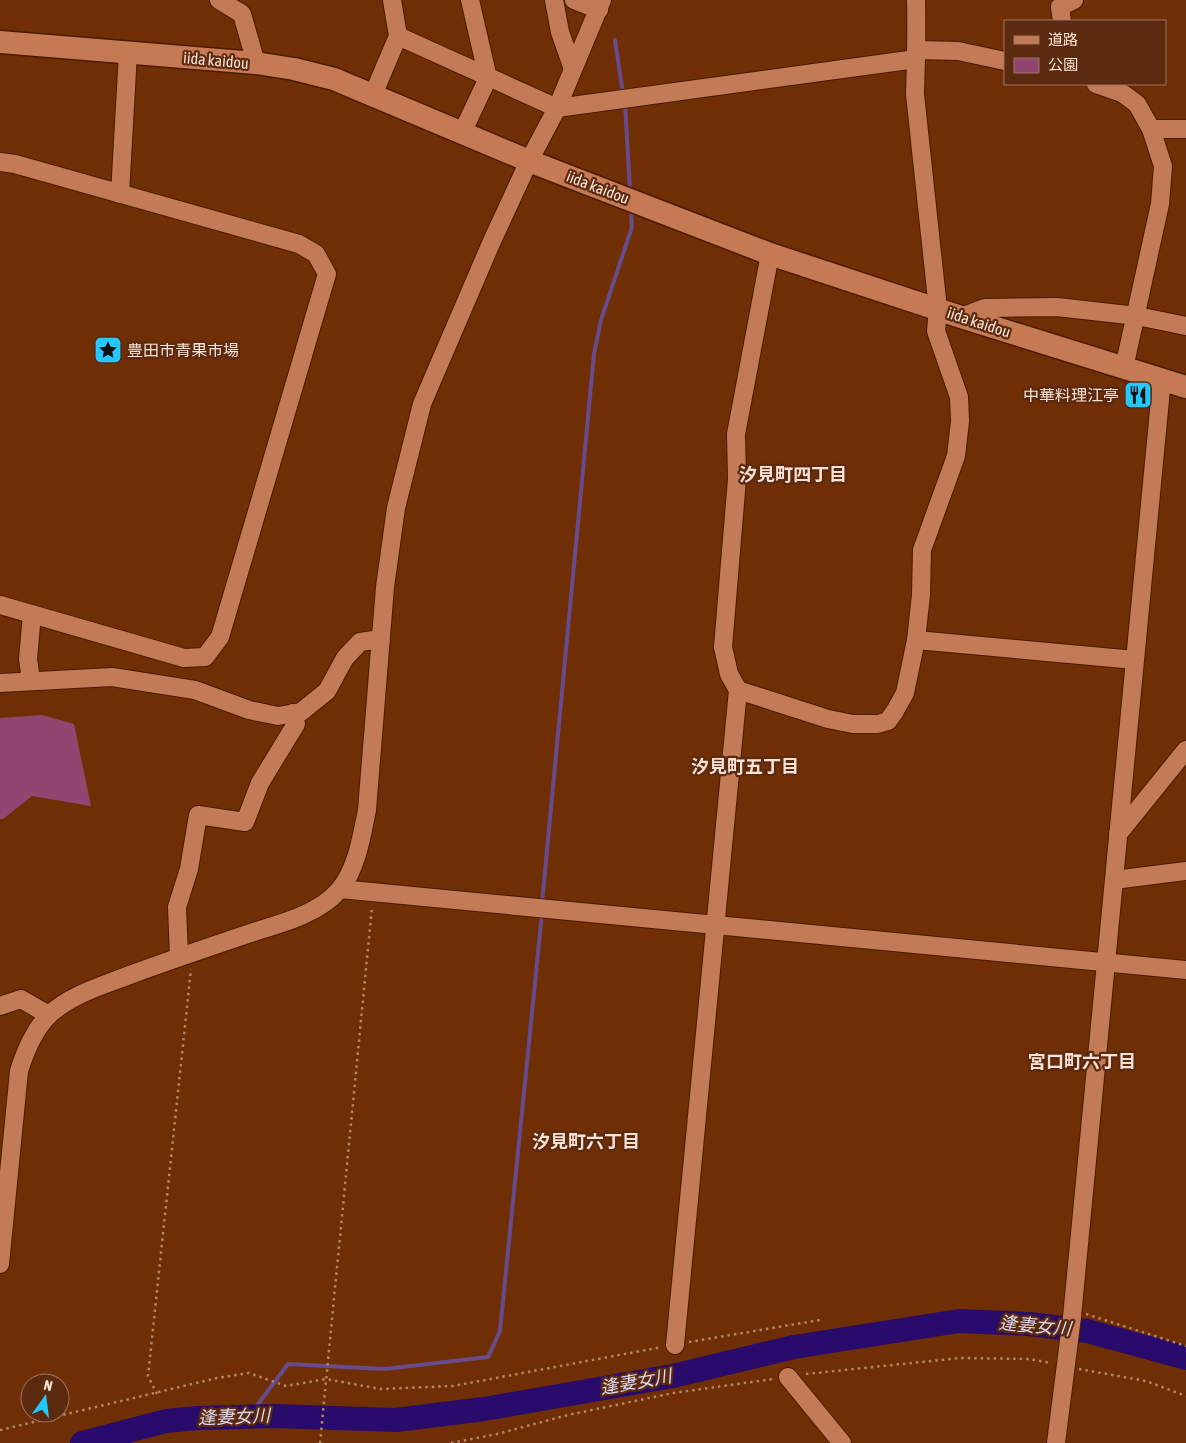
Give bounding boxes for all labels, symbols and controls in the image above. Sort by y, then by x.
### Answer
legend [1004,20,1166,85]
text: 道路 [1048,31,1078,48]
street label: iida kaidou [183,48,249,72]
text: 公園 [1048,56,1078,73]
street label: iida kaidou [564,167,632,207]
street label: iida kaidou [945,303,1013,341]
place icon: 豊田市青果市場 [93,335,123,365]
place label: 豊田市青果市場 [127,341,239,359]
restaurant icon: 中華料理江亭 [1123,380,1153,410]
place label: 中華料理江亭 [1023,386,1119,404]
district label: 汐見町四丁目 [739,464,847,485]
district label: 汐見町五丁目 [691,756,799,777]
district label: 宮口町六丁目 [1028,1051,1136,1072]
district label: 汐見町六丁目 [532,1131,640,1152]
water label: 逢妻女川 [998,1312,1074,1339]
water label: 逢妻女川 [599,1365,675,1398]
north arrow [20,1373,70,1423]
text: N [42,1377,54,1394]
water label: 逢妻女川 [198,1405,272,1428]

